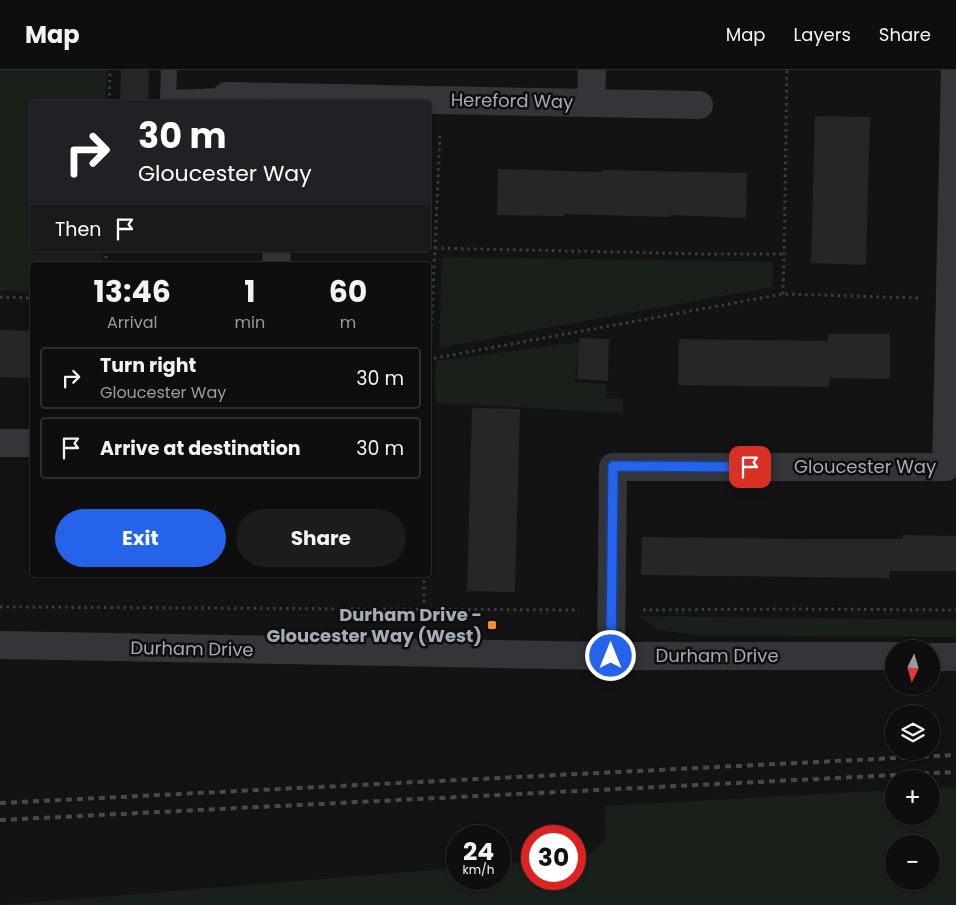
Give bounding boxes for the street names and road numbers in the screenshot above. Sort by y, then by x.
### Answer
street label: Hereford Way [451,87,573,114]
street label: Gloucester Way [794,454,936,479]
street label: Durham Drive [130,635,254,662]
street label: Durham Drive [655,643,779,668]

